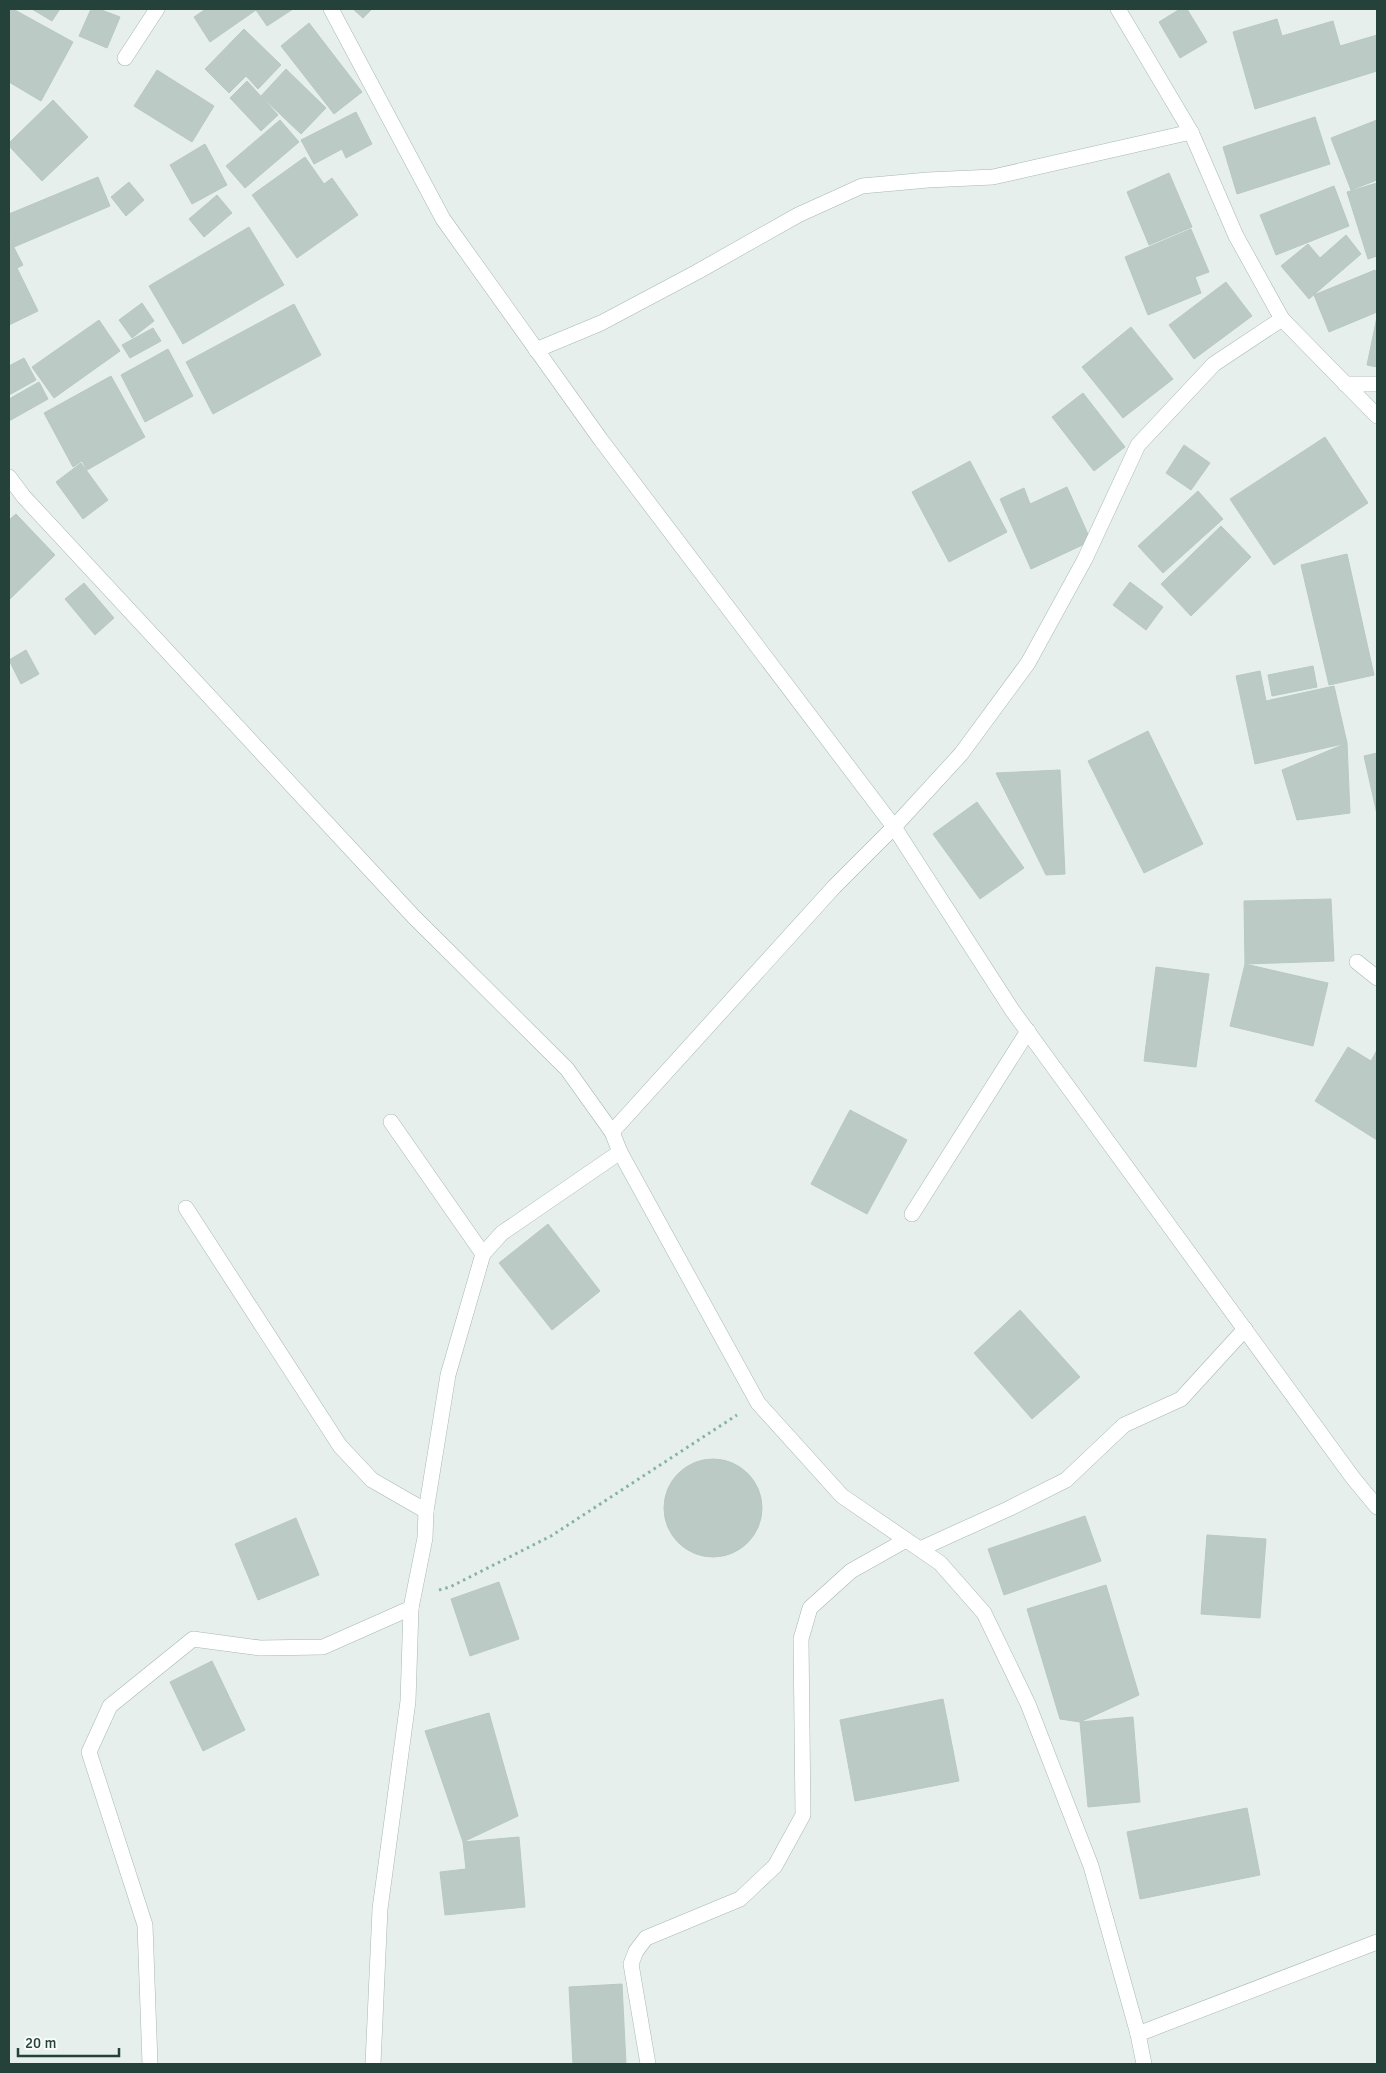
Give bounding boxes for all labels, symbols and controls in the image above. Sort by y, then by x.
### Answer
scale bar [18,2026,119,2058]
text: 20 m [25,2034,56,2052]

